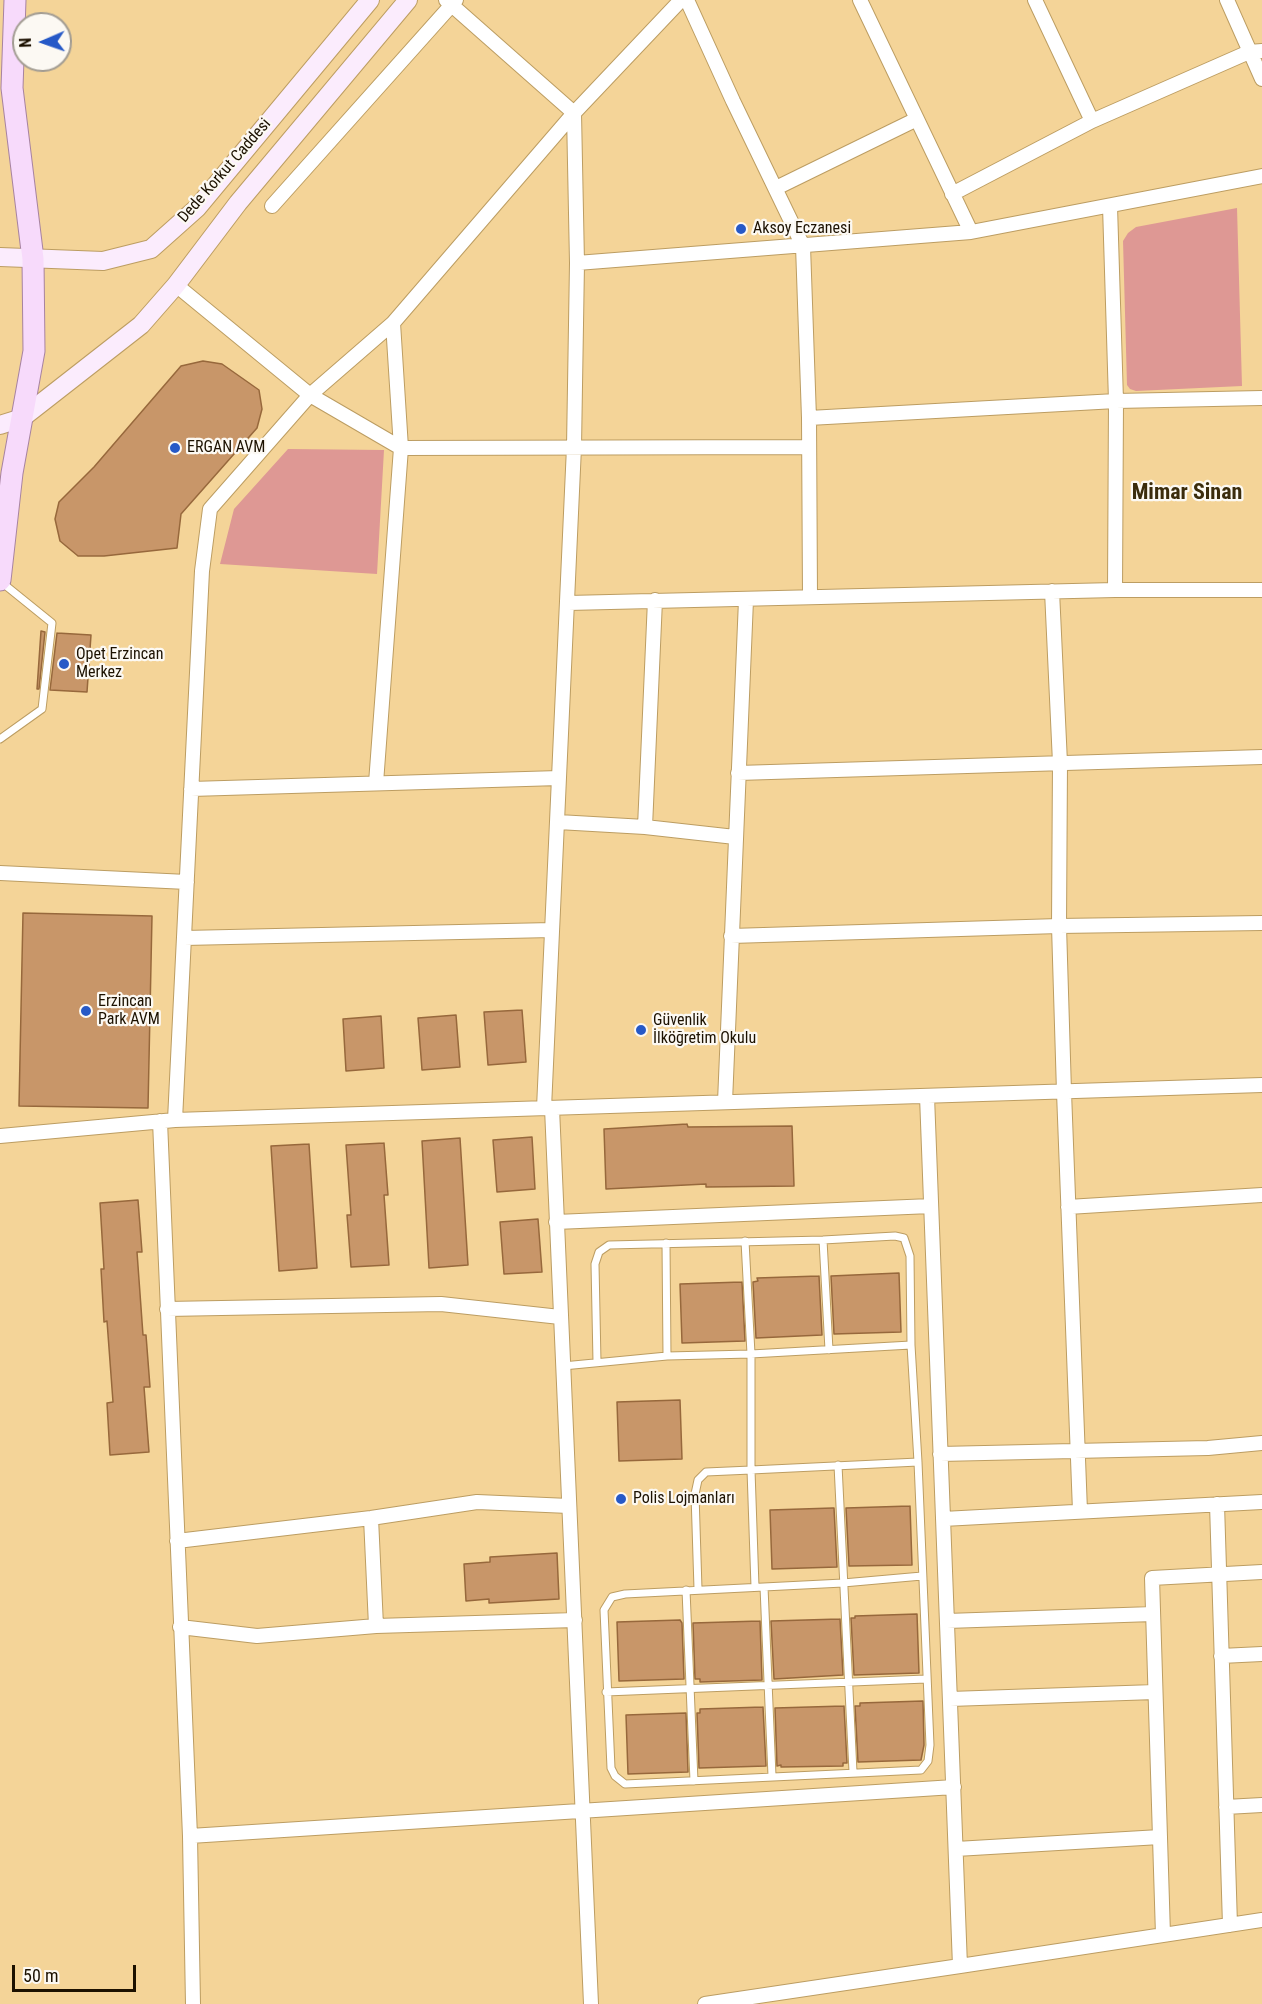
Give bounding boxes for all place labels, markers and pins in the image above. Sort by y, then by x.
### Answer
place label: Aksoy Eczanesi [753,219,851,239]
marker: Aksoy Eczanesi [734,222,748,236]
place label: ERGAN AVM [187,438,265,458]
marker: ERGAN AVM [168,441,182,455]
place label: Opet Erzincan Merkez [76,645,163,683]
marker: Opet Erzincan Merkez [57,657,71,671]
place label: Erzincan Park AVM [98,992,160,1030]
marker: Erzincan Park AVM [79,1004,93,1018]
place label: Güvenlik İlköğretim Okulu [653,1011,756,1049]
marker: Güvenlik İlköğretim Okulu [634,1023,648,1037]
place label: Polis Lojmanları [633,1489,735,1509]
marker: Polis Lojmanları [614,1492,628,1506]

